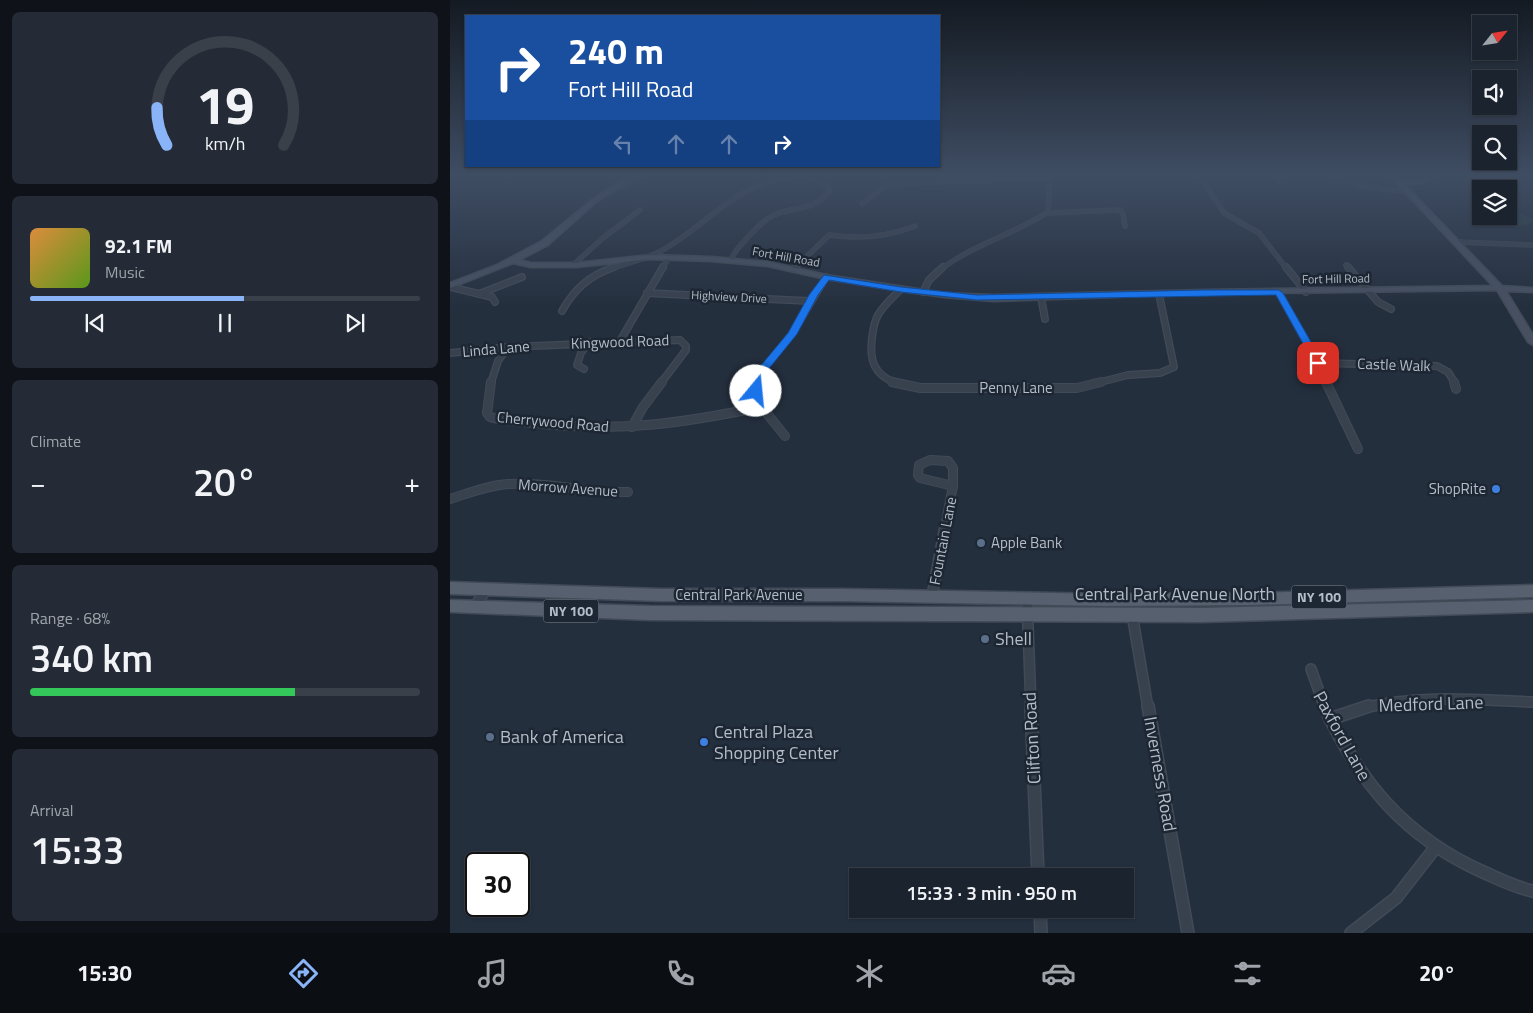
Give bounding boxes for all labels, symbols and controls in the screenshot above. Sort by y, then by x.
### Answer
north arrow [1472,15,1518,60]
map controls [1472,15,1517,225]
text: 240 m [568,24,664,78]
icon: right [485,35,550,100]
text: 19 [196,65,254,144]
button: sound [1472,70,1517,115]
text: Fort Hill Road [568,72,693,106]
button: search [1472,125,1517,170]
text: km/h [205,130,245,157]
icon: left [609,130,637,158]
icon: ahead [662,130,690,158]
icon: ahead [715,130,743,158]
icon: right [768,130,796,158]
button: layers [1472,180,1517,225]
text: 92.1 FM [105,231,172,260]
street label: Fort Hill Road [751,241,821,272]
text: Music [105,260,145,284]
street label: Fort Hill Road [1302,268,1370,289]
street label: Highview Drive [691,285,767,308]
icon: previous [81,309,109,337]
icon: pause [211,309,239,337]
icon: next [341,309,369,337]
street label: Kingwood Road [570,328,670,355]
street label: Linda Lane [461,334,531,363]
pin [1297,342,1339,384]
icon: arrive [1304,349,1332,377]
street label: Castle Walk [1357,352,1431,377]
position arrow [729,364,781,416]
street label: Penny Lane [979,376,1053,399]
street label: Cherrywood Road [496,405,610,438]
text: Climate [30,429,81,453]
text: 20° [193,453,257,511]
text: − [30,461,46,504]
text: + [404,461,420,504]
street label: Morrow Avenue [517,473,619,502]
place label: ShopRite [1429,477,1486,500]
marker: ShopRite [1490,483,1502,495]
street label: Fountain Lane [923,495,962,587]
place label: Apple Bank [991,531,1062,554]
marker: Apple Bank [975,537,987,549]
street label: Central Park Avenue North [1075,580,1275,607]
street label: Central Park Avenue [675,583,803,606]
road number: NY 100 [1292,586,1346,608]
road number: NY 100 [544,600,598,622]
text: Range · 68% [30,606,110,630]
place label: Shell [995,625,1032,652]
text: 340 km [30,629,153,687]
marker: Shell [979,633,991,645]
street label: Paxford Lane [1307,686,1378,786]
street label: Medford Lane [1378,688,1484,719]
street label: Clifton Road [1016,691,1047,785]
street label: Inverness Road [1137,714,1184,833]
place label: Central Plaza Shopping Center [714,718,839,766]
place label: Bank of America [500,723,624,750]
marker: Bank of America [484,731,496,743]
marker: Central Plaza Shopping Center [698,736,710,748]
text: Arrival [30,798,73,822]
text: 15:33 [30,821,124,879]
speed limit sign: 30 [465,852,530,917]
text: 15:33 · 3 min · 950 m [906,878,1077,907]
text: 15:30 [77,956,132,990]
icon: directions [286,956,321,991]
icon: music [475,956,510,991]
icon: phone [663,956,698,991]
icon: climate [852,956,887,991]
icon: car [1041,956,1076,991]
icon: filters [1230,956,1265,991]
text: 20° [1419,956,1456,990]

